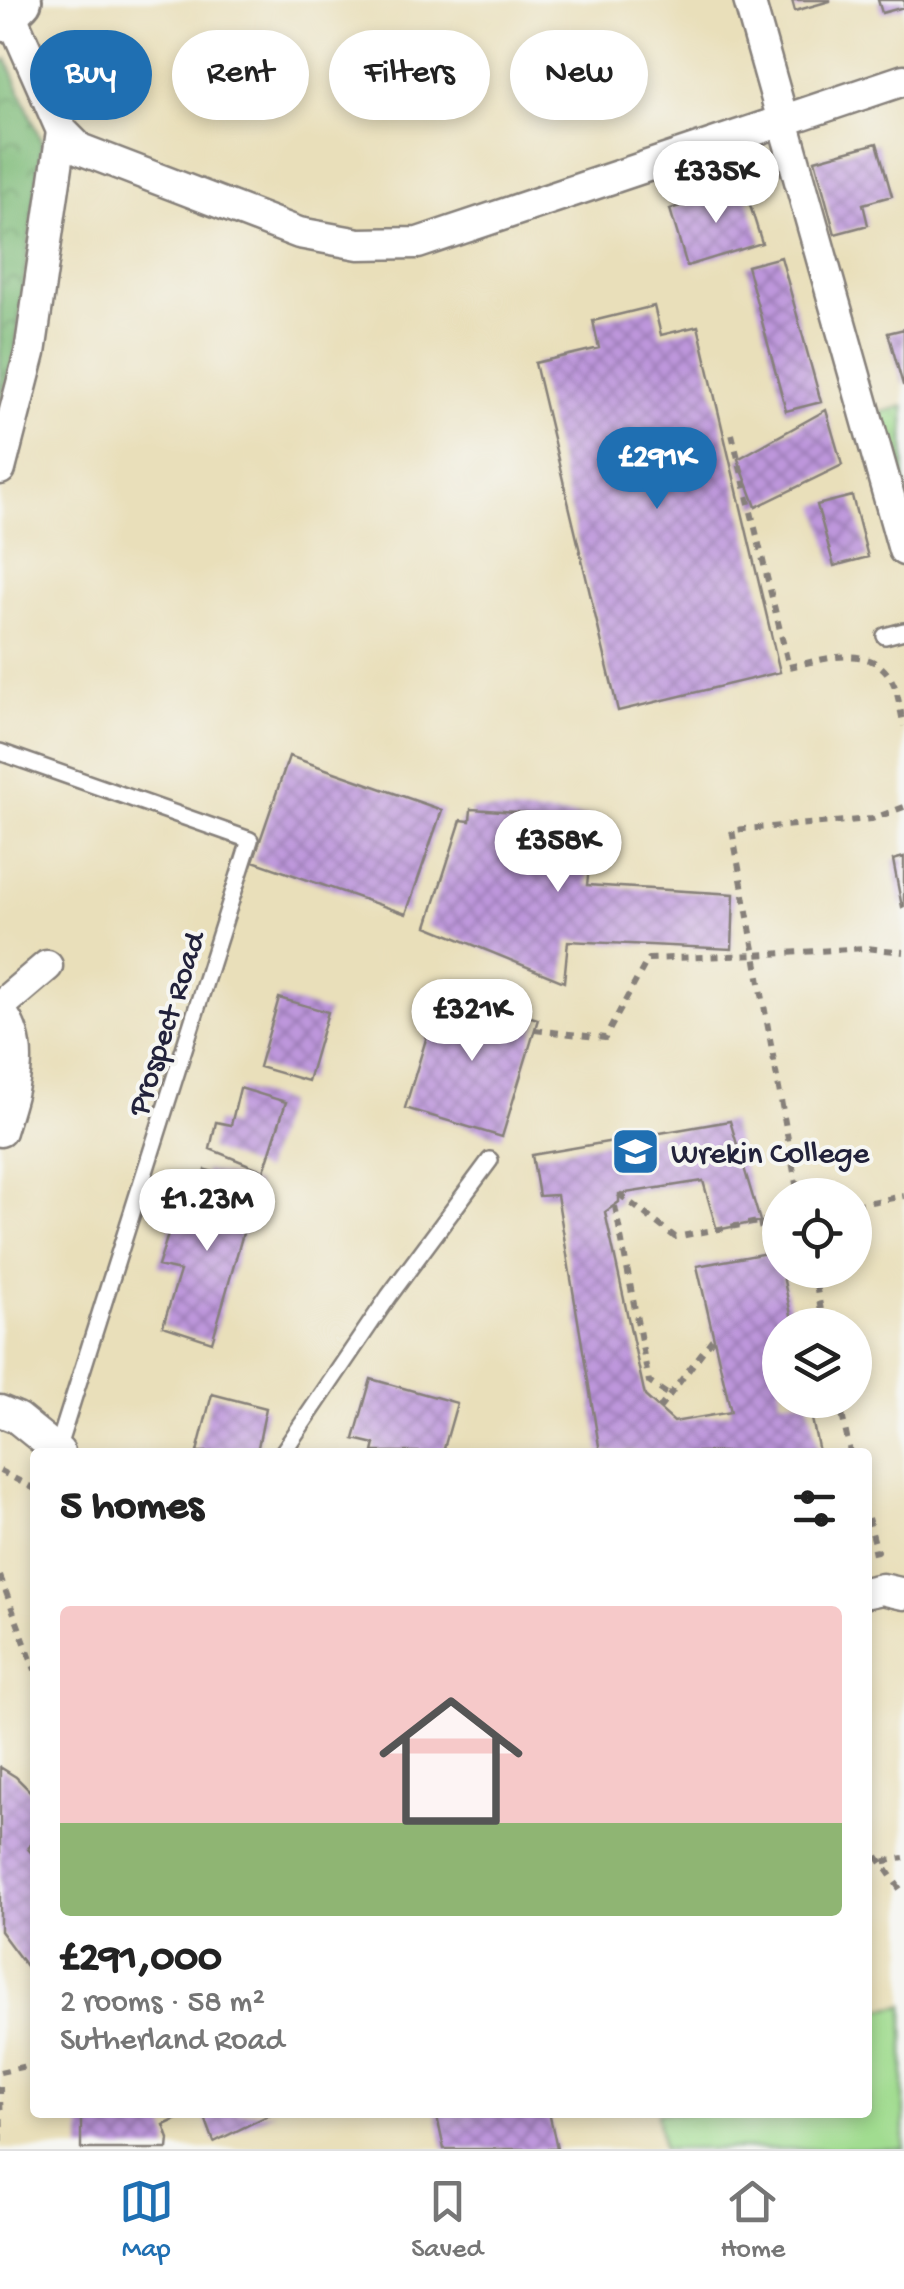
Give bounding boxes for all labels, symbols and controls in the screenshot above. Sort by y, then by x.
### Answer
chip: Buy [30,30,152,120]
chip: Rent [172,30,309,120]
chip: Filters [329,30,490,120]
chip: New [510,30,648,120]
pin: £335K [646,141,786,226]
text: £335K [675,154,757,192]
pin: £291K [587,427,727,512]
text: £291K [619,440,695,478]
pin: £358K [488,810,628,895]
text: £358K [517,823,599,861]
street label: Prospect Road [121,926,217,1122]
pin: £321K [402,979,542,1064]
text: £321K [433,992,511,1030]
school or university icon: Wrekin College [610,1125,662,1177]
place label: Wrekin College [671,1137,870,1175]
pin: £1.23M [126,1169,288,1254]
map controls [762,1178,872,1418]
button: locate [762,1178,872,1288]
text: £1.23M [161,1182,253,1220]
button: layers [762,1308,872,1418]
icon: filters [787,1481,842,1536]
text: 5 homes [60,1484,203,1533]
icon: home [361,1671,541,1851]
text: £291,000 [60,1936,222,1985]
text: 2 rooms · 58 m² [60,1985,265,2023]
text: Sutherland Road [60,2023,284,2061]
tab: Map [119,2174,174,2267]
tab: Saved [411,2174,483,2267]
tab: Home [720,2174,785,2267]

